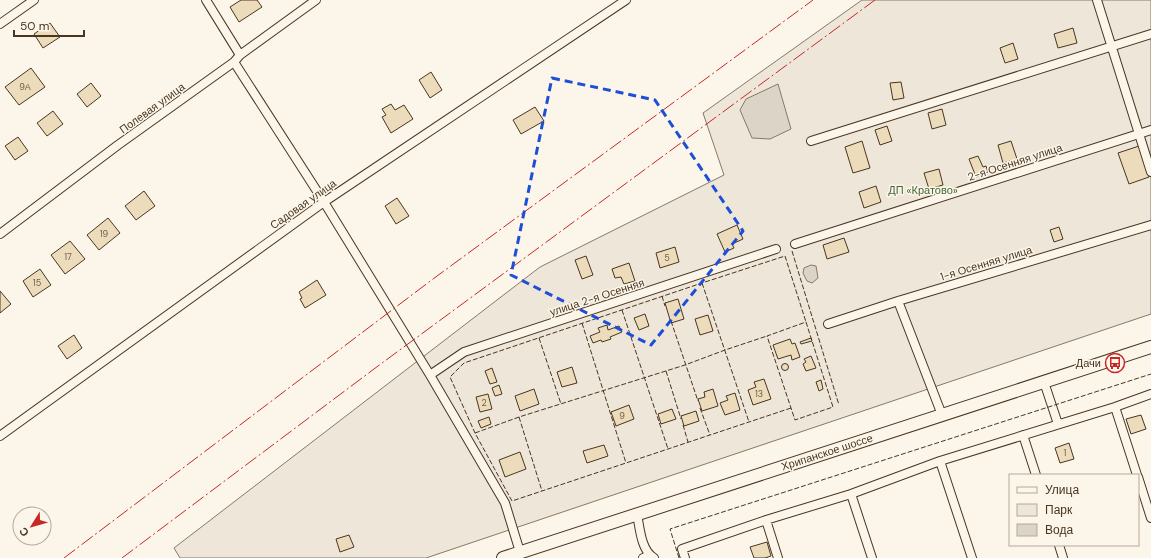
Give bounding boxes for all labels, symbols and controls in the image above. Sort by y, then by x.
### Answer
scale bar [14,12,84,38]
text: 50 m [20,18,49,34]
street label: Полевая улица [117,79,188,136]
house number: 9А [19,81,31,93]
street label: 2-я Осенняя улица [966,140,1065,184]
street label: Садовая улица [267,175,340,232]
park label: ДП «Кратово» [888,183,958,197]
house number: 19 [100,228,109,240]
street label: 1-я Осенняя улица [938,242,1035,284]
house number: 17 [64,251,72,263]
house number: 5 [664,252,670,264]
street label: улица 2-я Осенняя [548,275,646,319]
house number: 15 [33,277,41,289]
bus stop icon: Дачи [1104,352,1126,374]
place label: Дачи [1076,356,1101,370]
house number: 13 [755,388,763,400]
house number: 2 [481,397,487,409]
house number: 9 [619,410,625,422]
street label: Хрипанское шоссе [779,431,875,473]
house number: 1 [1064,447,1067,459]
legend [1009,474,1139,546]
text: Улица [1045,482,1079,498]
text: Парк [1045,502,1073,518]
north arrow [12,506,52,546]
text: Вода [1045,522,1073,538]
text: С [16,525,32,539]

